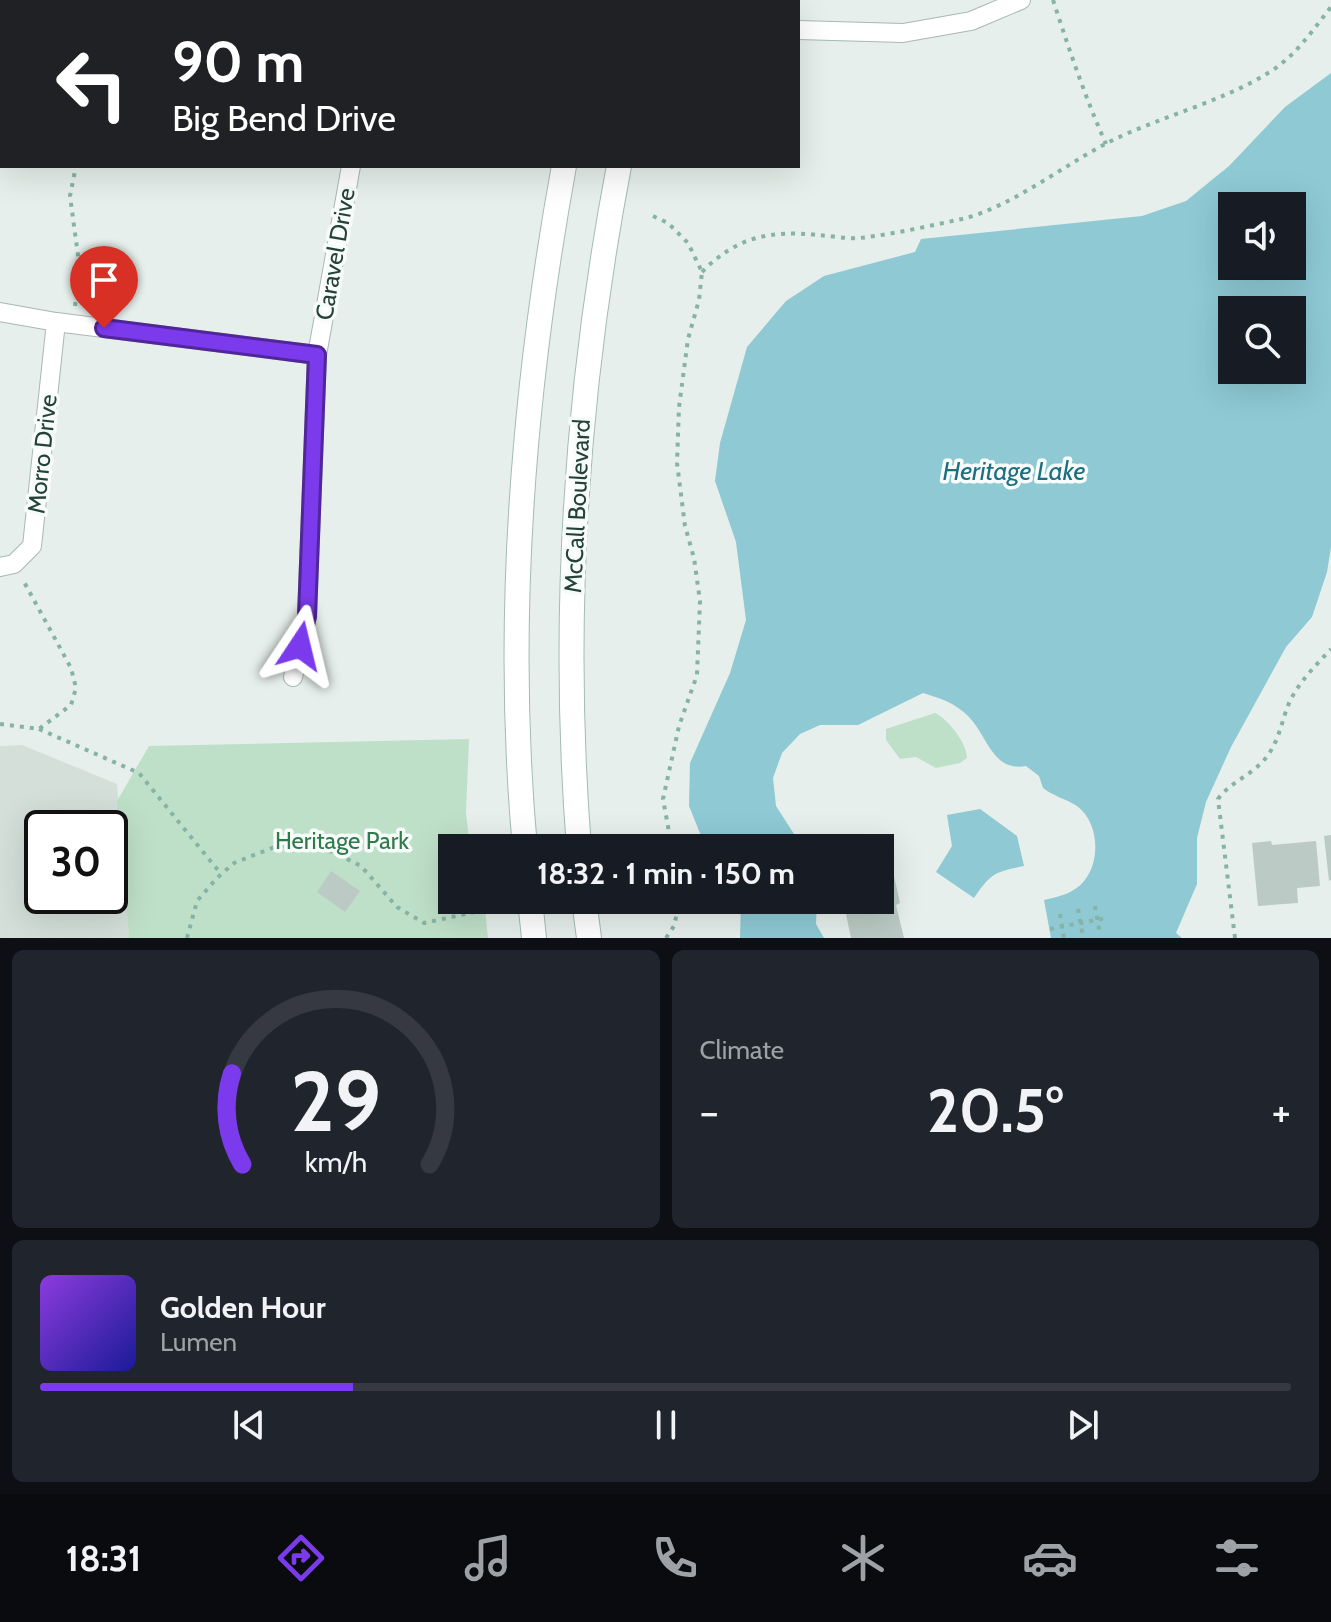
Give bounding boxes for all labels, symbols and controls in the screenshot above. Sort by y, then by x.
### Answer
text: 90 m [172,28,304,96]
icon: left [40,32,144,136]
text: Big Bend Drive [172,96,396,140]
street label: Caravel Drive [309,186,361,322]
map controls [1218,192,1306,384]
button: sound [1218,192,1306,280]
pin [70,246,138,328]
icon: arrive [82,258,126,302]
button: search [1218,296,1306,384]
street label: Morro Drive [21,393,63,515]
street label: McCall Boulevard [558,418,596,594]
water label: Heritage Lake [943,455,1086,487]
position arrow [258,604,342,688]
speed limit sign: 30 [24,810,128,914]
park label: Heritage Park [275,826,409,855]
text: 18:32 · 1 min · 150 m [537,855,795,892]
text: Climate [700,1034,784,1066]
text: 29 [290,1051,381,1152]
text: 20.5° [927,1074,1063,1147]
text: − [700,1085,719,1138]
text: + [1272,1085,1291,1138]
text: km/h [304,1144,367,1179]
text: Golden Hour [160,1289,326,1326]
text: Lumen [160,1326,237,1358]
icon: previous [227,1403,271,1447]
icon: pause [644,1403,688,1447]
icon: next [1061,1403,1105,1447]
icon: directions [273,1530,329,1586]
icon: music [460,1530,516,1586]
icon: phone [647,1530,703,1586]
icon: climate [835,1530,891,1586]
icon: car [1022,1530,1078,1586]
icon: filters [1209,1530,1265,1586]
text: 18:31 [66,1536,141,1580]

